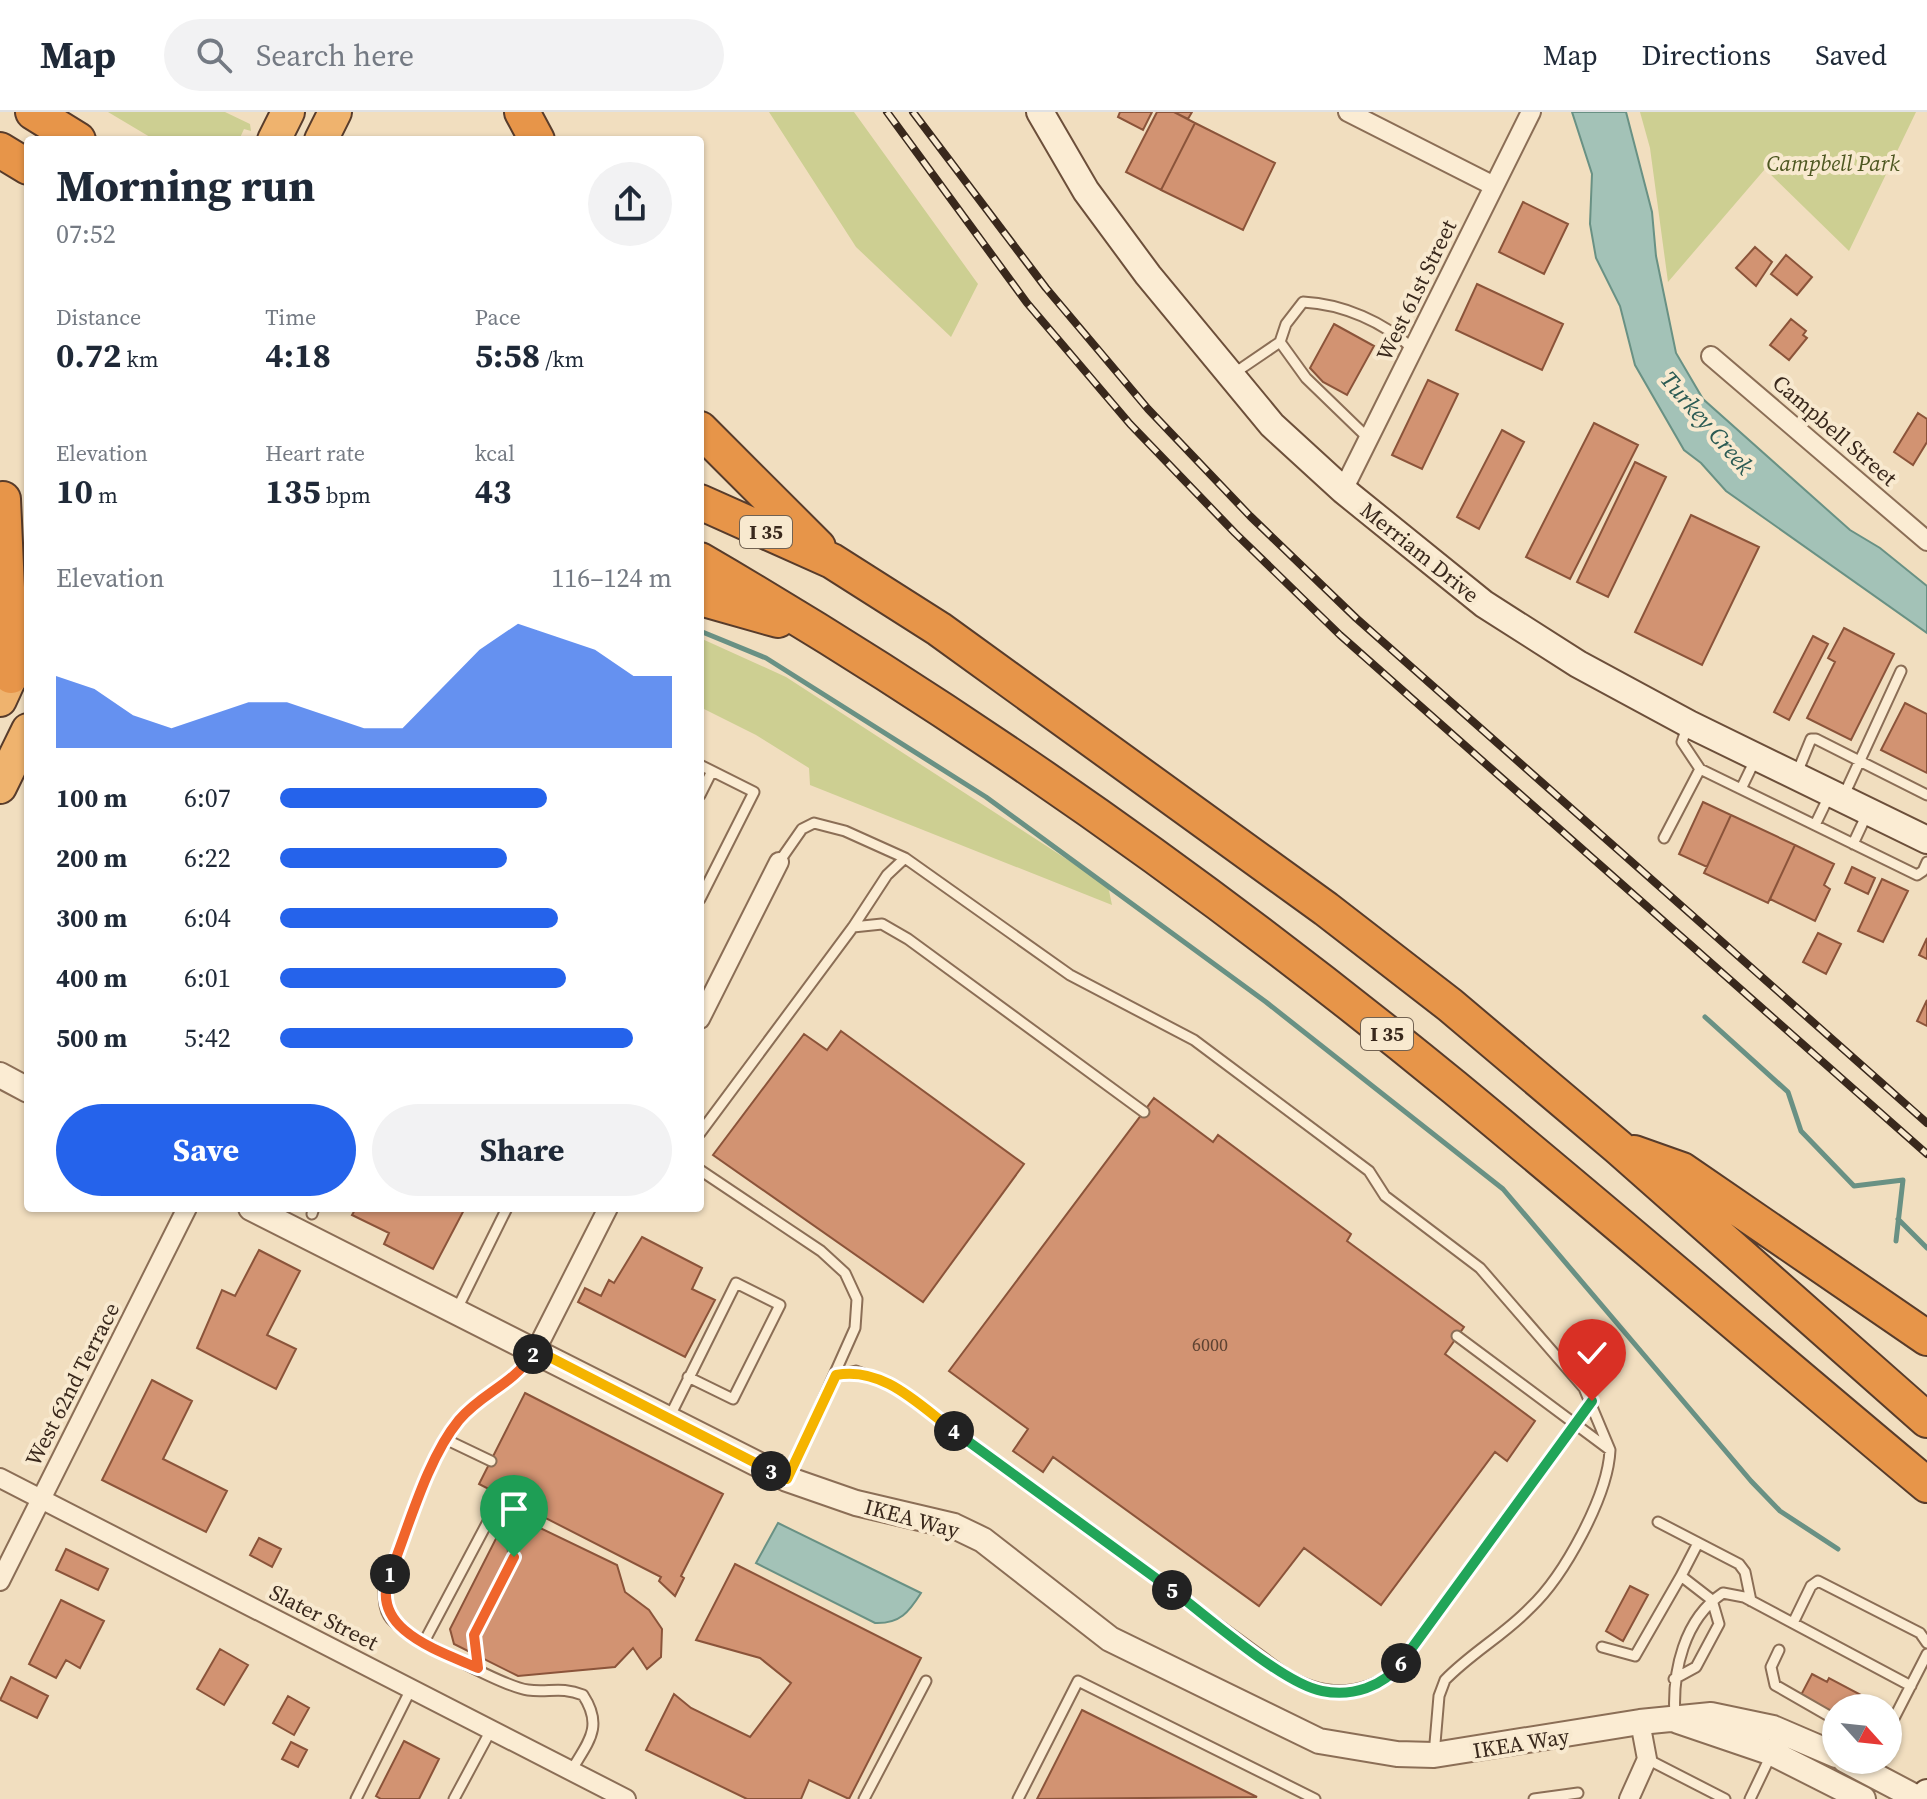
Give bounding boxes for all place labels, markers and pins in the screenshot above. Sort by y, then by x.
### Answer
pin [1558,1319,1626,1401]
pin: 2 [513,1334,553,1374]
pin: 4 [934,1411,974,1451]
pin: 3 [751,1451,791,1491]
pin [480,1475,548,1557]
pin: 1 [370,1554,410,1594]
pin: 5 [1152,1570,1192,1610]
pin: 6 [1381,1643,1421,1683]

